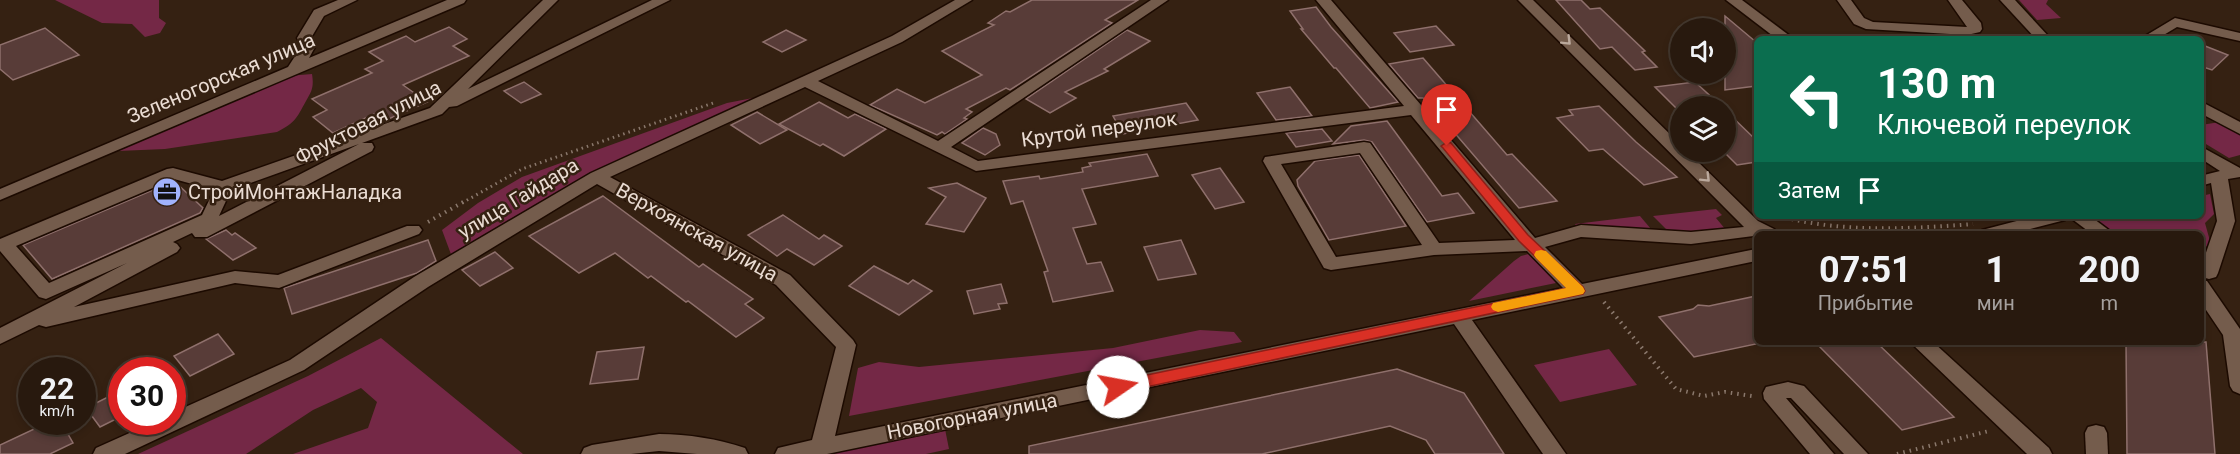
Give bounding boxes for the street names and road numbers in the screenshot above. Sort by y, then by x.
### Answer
street label: Зеленогорская улица [124,28,318,128]
street label: Фруктовая улица [291,75,445,169]
street label: Крутой переулок [1020,106,1179,152]
street label: улица Гайдара [453,153,583,243]
street label: Верхоянская улица [612,178,782,286]
street label: Новогорная улица [885,388,1059,444]

